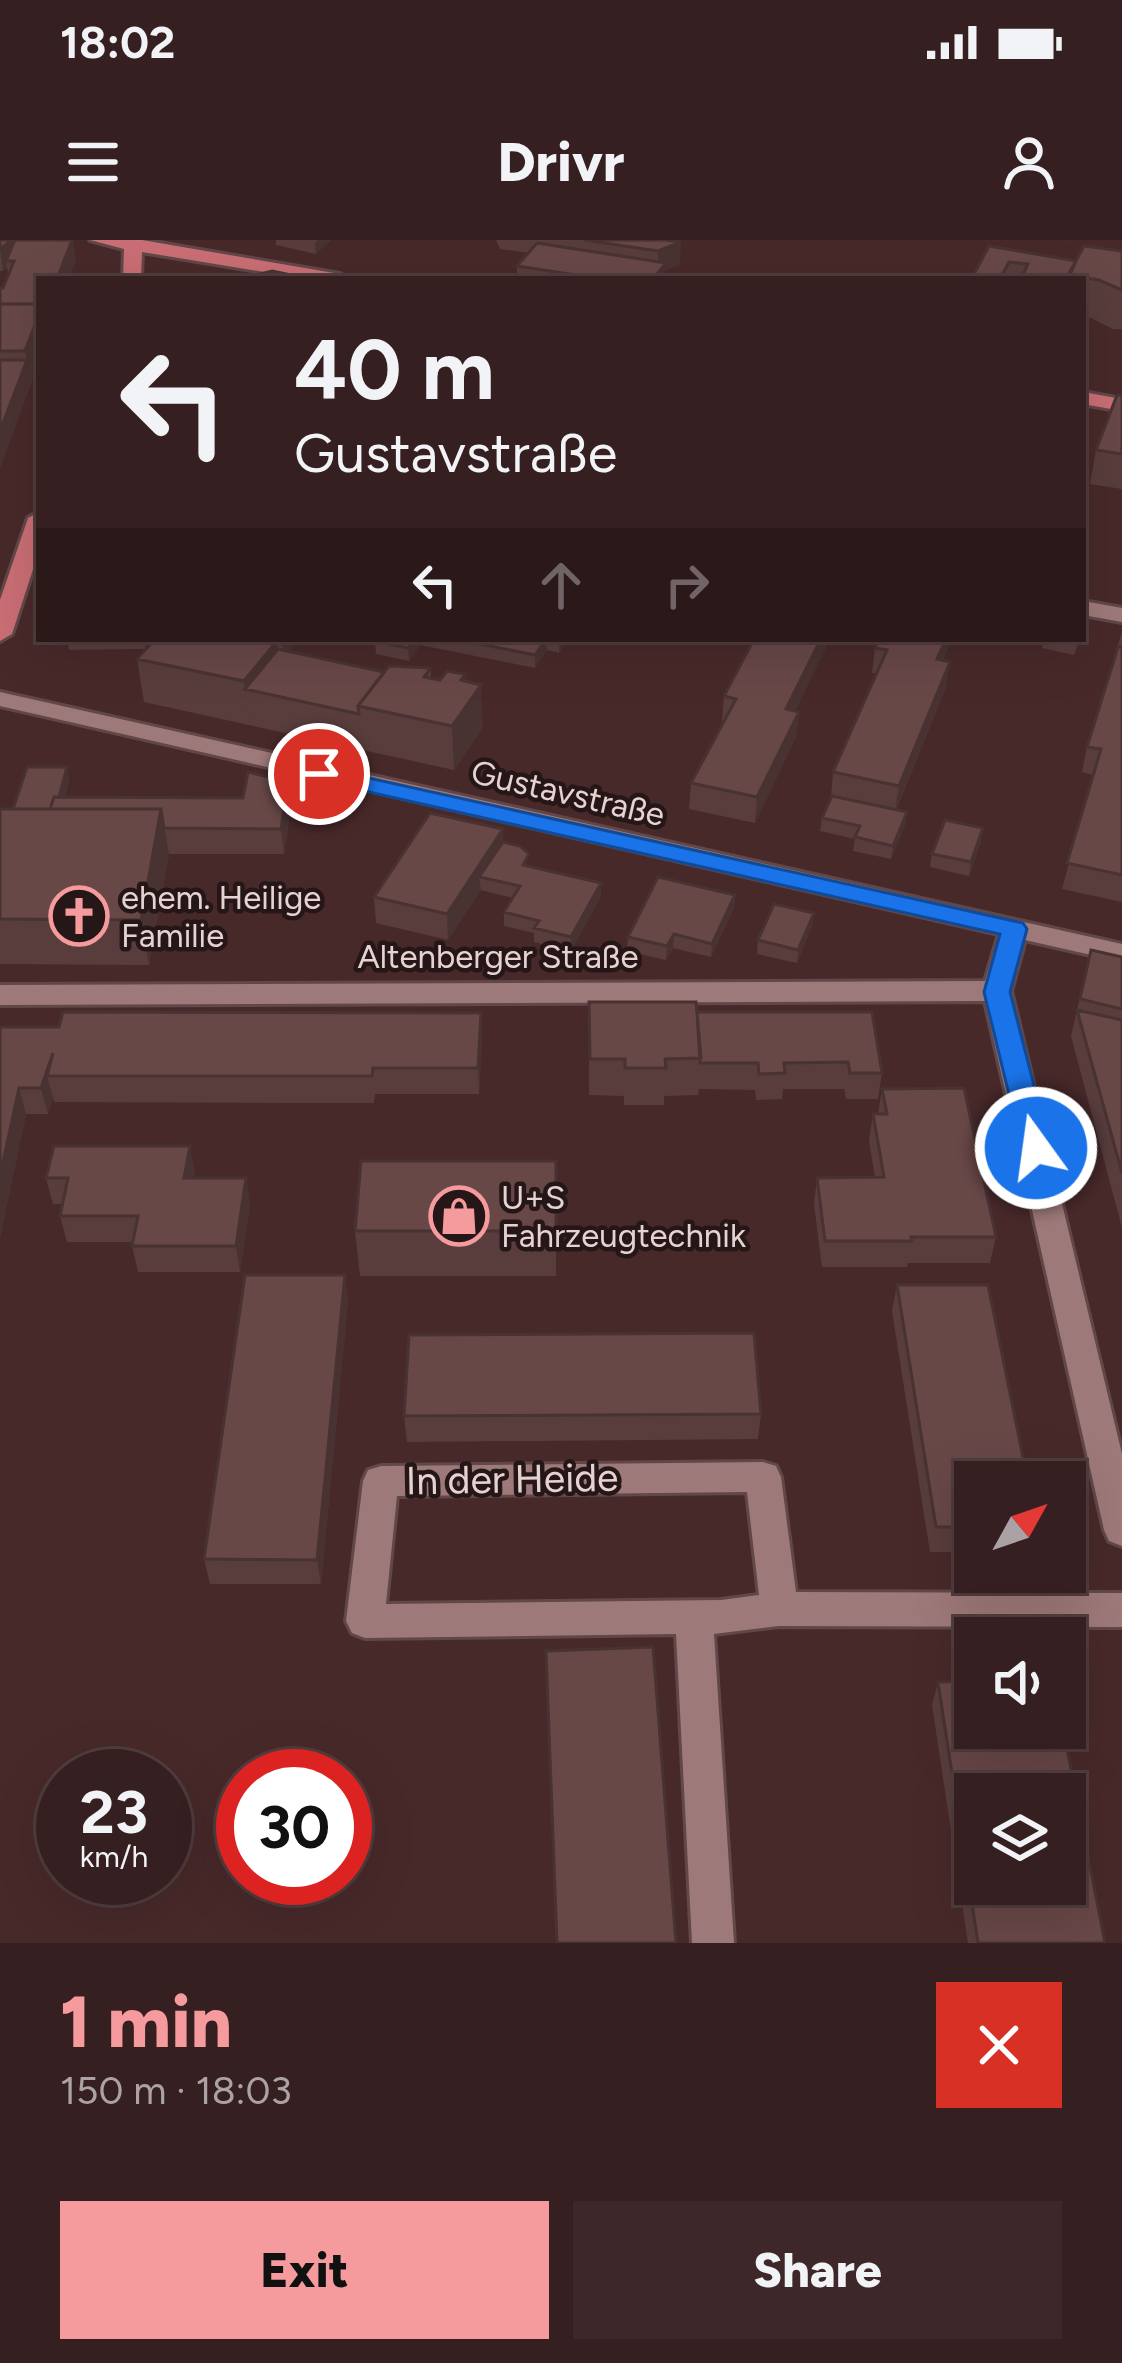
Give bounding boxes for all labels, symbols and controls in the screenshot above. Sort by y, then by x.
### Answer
text: 18:02 [60,15,175,69]
icon: menu [60,129,126,195]
icon: person [996,129,1062,195]
text: Drivr [498,130,624,195]
text: 40 m [294,319,495,420]
icon: left [96,324,252,480]
text: Gustavstraße [294,421,617,486]
icon: left [402,552,468,618]
icon: ahead [528,552,594,618]
icon: right [654,552,720,618]
pin [268,723,370,825]
icon: arrive [286,741,352,807]
street label: Gustavstraße [467,752,669,834]
place label: ehem. Heilige Familie [121,878,321,955]
church icon: ehem. Heilige Familie [48,885,110,947]
street label: Altenberger Straße [358,937,638,976]
position arrow [973,1085,1099,1211]
place label: U+S Fahrzeugtechnik [501,1178,746,1255]
shop icon: U+S Fahrzeugtechnik [428,1185,490,1247]
street label: In der Heide [405,1454,619,1504]
north arrow [954,1461,1086,1593]
map controls [954,1461,1086,1905]
button: sound [954,1617,1086,1749]
speed limit sign: 30 [216,1749,372,1905]
button: layers [954,1773,1086,1905]
text: 23 [80,1776,148,1848]
text: km/h [80,1838,148,1875]
text: 1 min [60,1979,232,2065]
button: close [936,1982,1062,2108]
text: 150 m · 18:03 [60,2067,292,2114]
button: Exit [60,2201,549,2339]
button: Share [573,2201,1062,2339]

